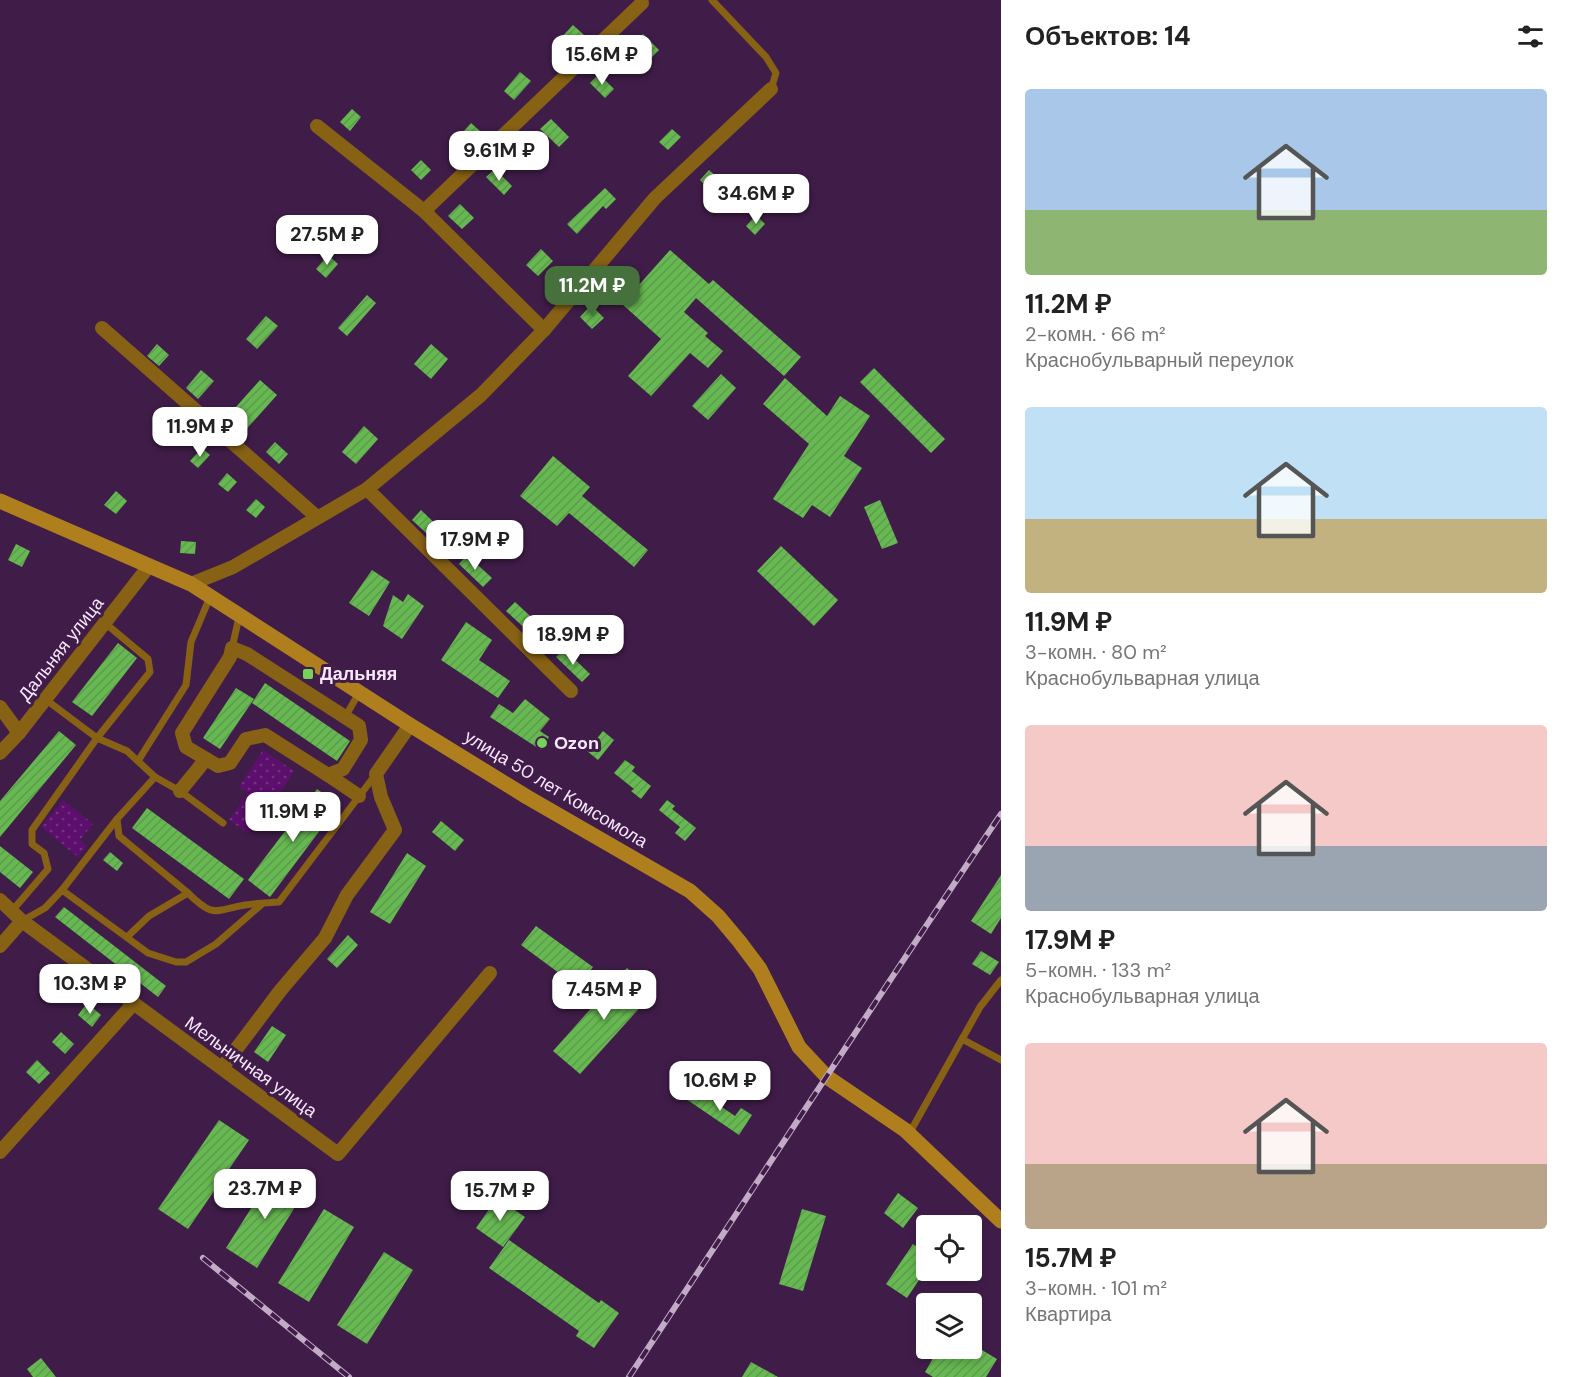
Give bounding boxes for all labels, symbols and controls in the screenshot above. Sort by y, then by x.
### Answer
text: Объектов: 14 [1025,19,1191,53]
icon: filters [1514,20,1547,53]
pin: 15.6M ₽ [547,35,657,86]
text: 15.6M ₽ [566,41,638,67]
icon: home [1232,128,1340,236]
pin: 9.61M ₽ [444,131,554,182]
text: 9.61M ₽ [463,137,535,163]
pin: 34.6M ₽ [701,174,811,225]
text: 34.6M ₽ [717,180,795,206]
pin: 27.5M ₽ [272,215,382,266]
text: 27.5M ₽ [290,221,364,247]
pin: 11.2M ₽ [537,266,647,317]
text: 11.2M ₽ [559,272,625,298]
text: 11.2M ₽ [1025,287,1112,321]
text: 2-комн. · 66 m² [1025,321,1166,347]
text: Краснобульварный переулок [1025,347,1294,373]
pin: 11.9M ₽ [145,407,255,458]
text: 11.9M ₽ [166,413,234,439]
icon: home [1232,446,1340,554]
pin: 17.9M ₽ [420,520,530,571]
text: 17.9M ₽ [440,526,510,552]
street label: Дальняя улица [13,591,110,706]
text: 11.9M ₽ [1025,605,1112,639]
pin: 18.9M ₽ [518,615,628,666]
text: 18.9M ₽ [537,621,609,647]
text: 3-комн. · 80 m² [1025,639,1167,665]
place label: Дальняя [320,662,397,686]
text: Краснобульварная улица [1025,665,1260,691]
marker: Дальняя [301,667,315,681]
street label: улица 50 лет Комсомола [460,725,653,854]
place label: Ozon [554,731,599,755]
marker: Ozon [535,736,549,750]
icon: home [1232,764,1340,872]
pin: 11.9M ₽ [238,792,348,843]
text: 11.9M ₽ [259,798,327,824]
text: 17.9M ₽ [1025,923,1115,957]
text: 5-комн. · 133 m² [1025,957,1171,983]
pin: 10.3M ₽ [35,964,145,1015]
text: 10.3M ₽ [53,970,127,996]
pin: 7.45M ₽ [549,970,659,1021]
text: 7.45M ₽ [566,976,642,1002]
text: Краснобульварная улица [1025,983,1260,1009]
street label: Мельничная улица [180,1011,323,1124]
pin: 10.6M ₽ [665,1061,775,1112]
text: 10.6M ₽ [683,1067,757,1093]
icon: home [1232,1082,1340,1190]
pin: 23.7M ₽ [210,1169,320,1220]
pin: 15.7M ₽ [445,1171,555,1222]
text: 23.7M ₽ [228,1175,302,1201]
text: 15.7M ₽ [465,1177,535,1203]
map controls [916,1215,982,1359]
button: locate [916,1215,982,1281]
text: 15.7M ₽ [1025,1241,1117,1275]
text: 3-комн. · 101 m² [1025,1275,1167,1301]
button: layers [916,1293,982,1359]
text: Квартира [1025,1301,1111,1327]

